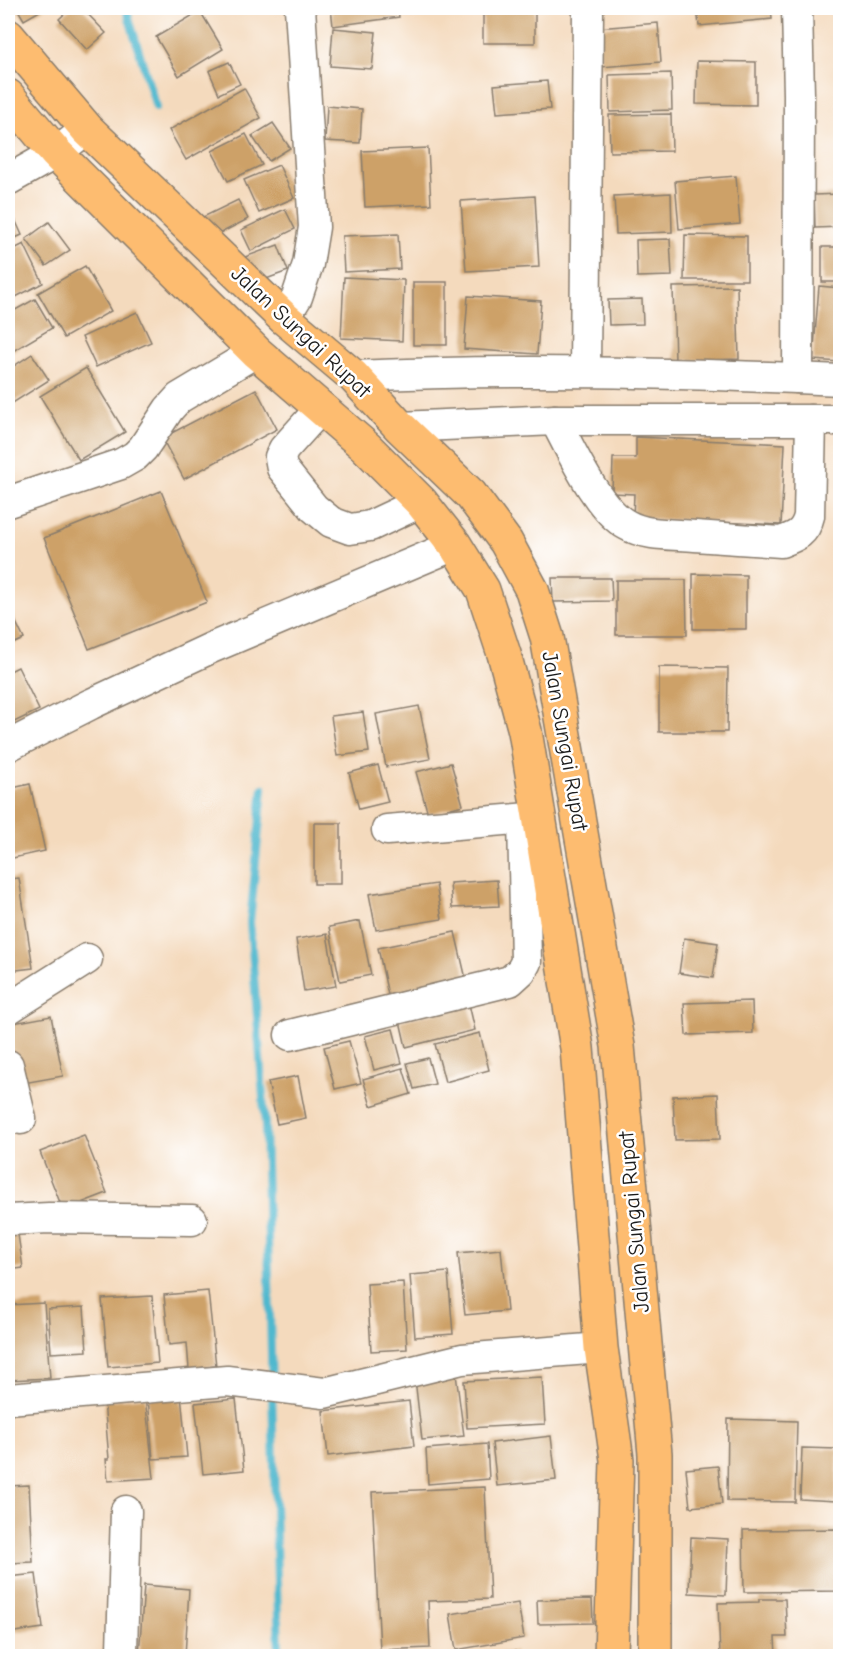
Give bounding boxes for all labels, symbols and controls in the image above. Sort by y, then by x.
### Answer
street label: Jalan Sungai Rupat [226,261,377,404]
street label: Jalan Sungai Rupat [536,649,594,833]
street label: Jalan Sungai Rupat [613,1130,655,1314]

